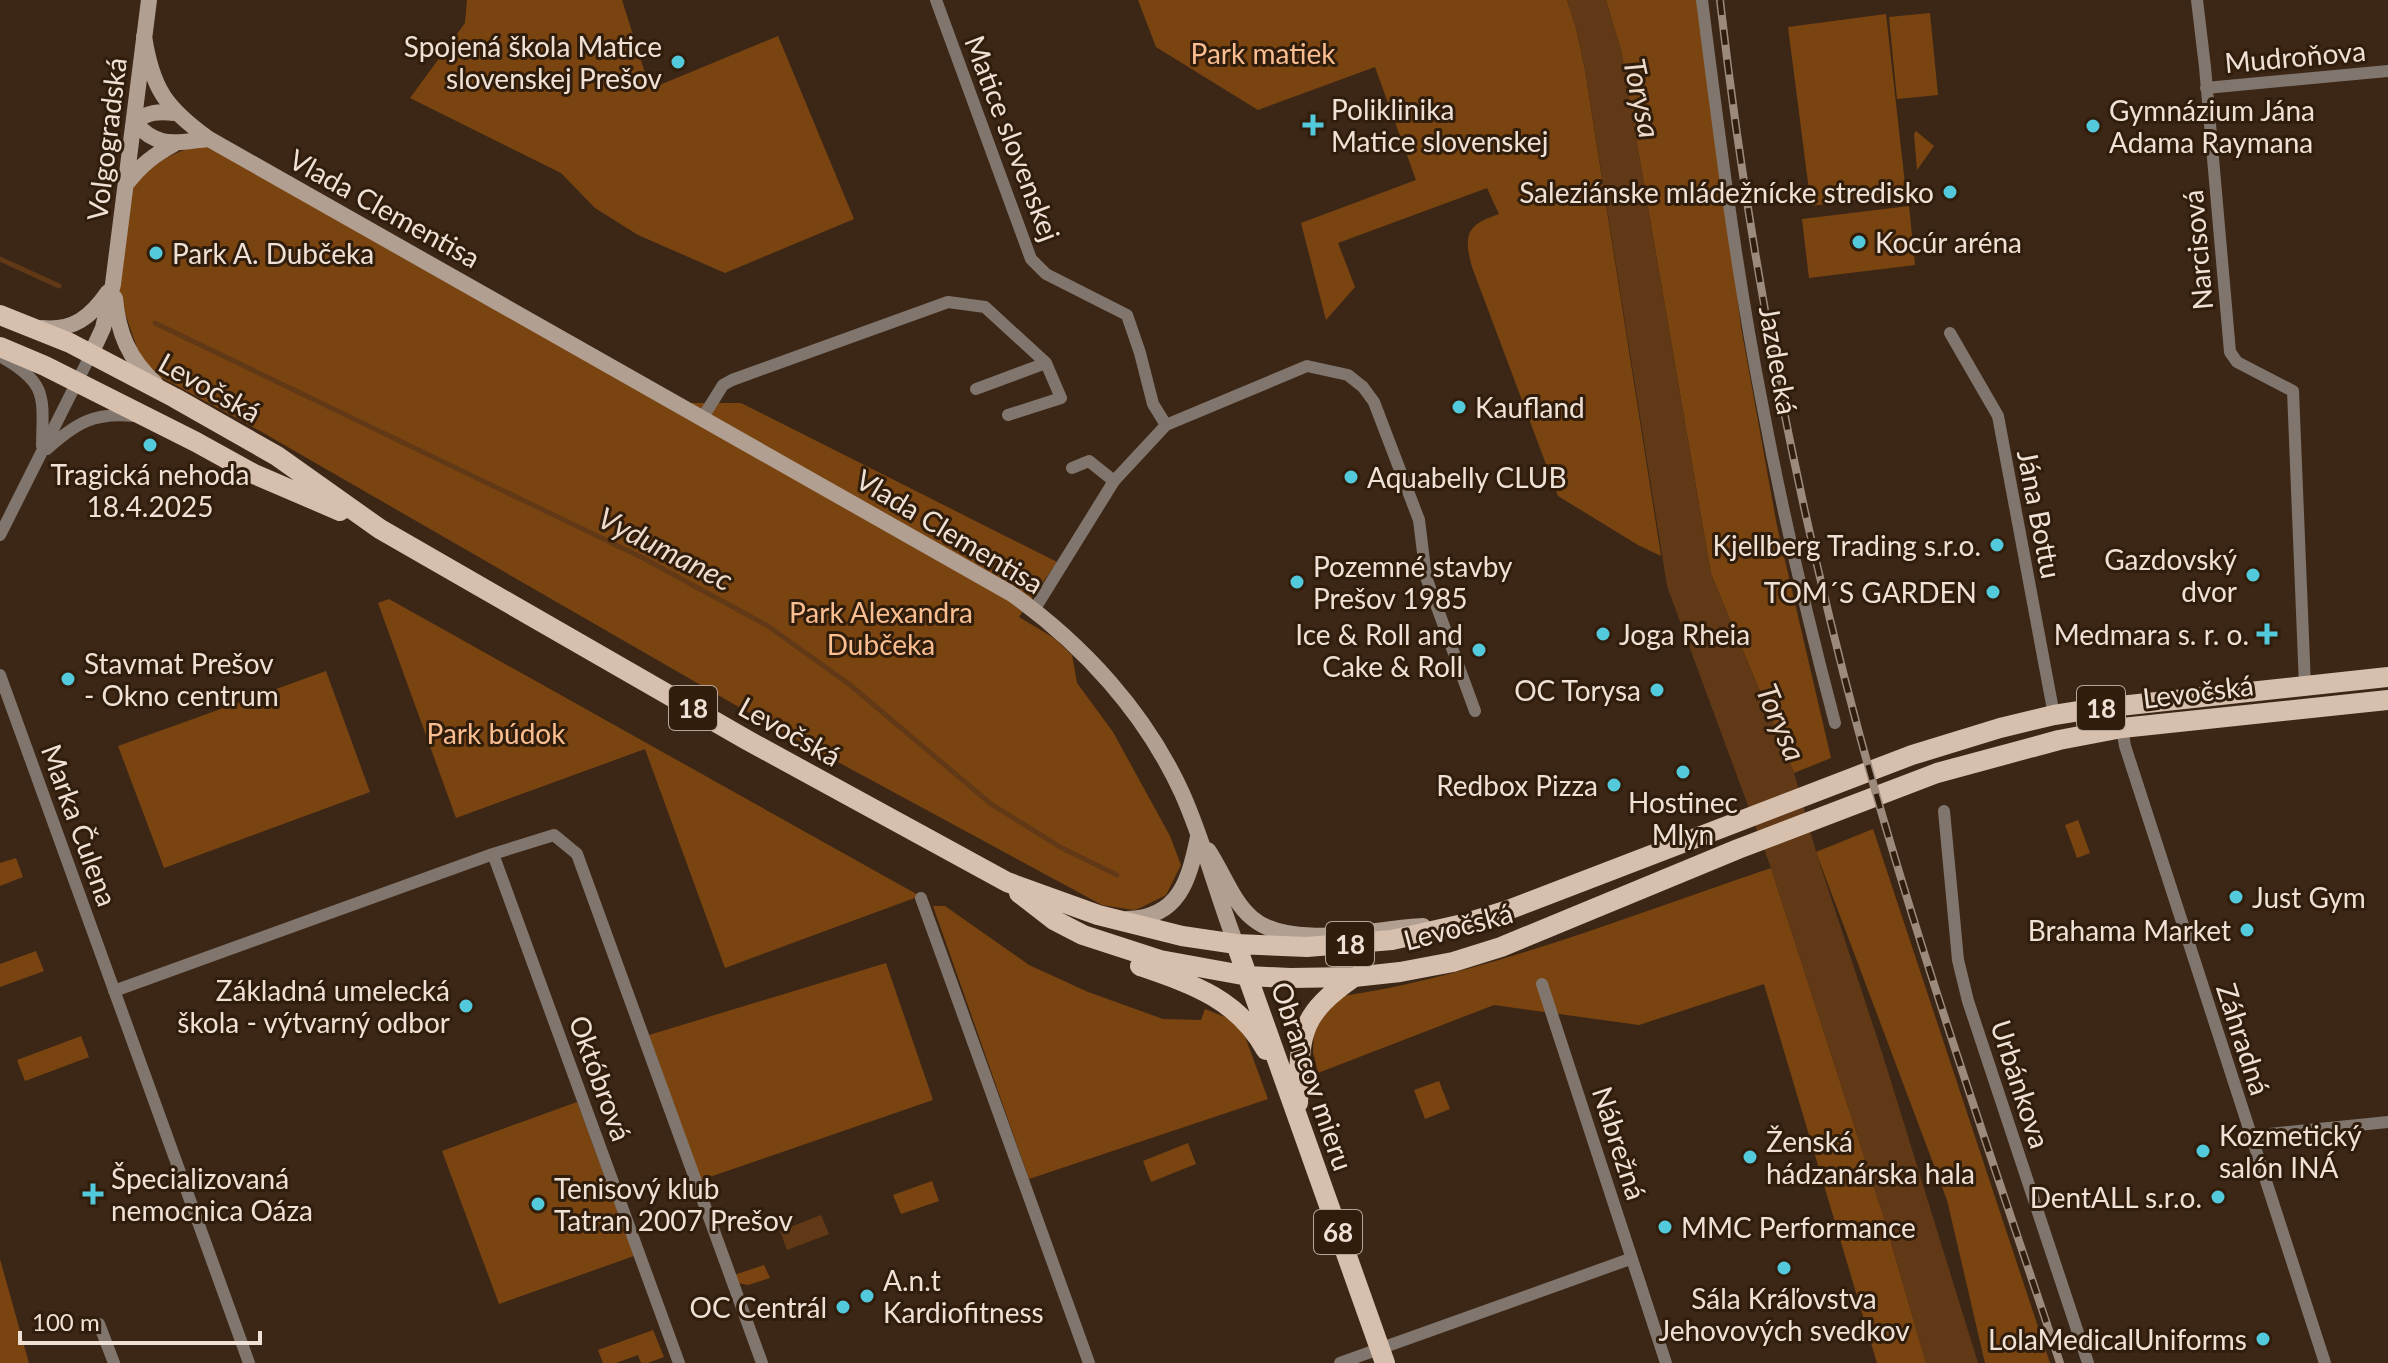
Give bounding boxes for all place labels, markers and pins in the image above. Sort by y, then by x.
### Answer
place label: Spojená škola Matice slovenskej Prešov [404,29,663,95]
marker: Spojená škola Matice slovenskej Prešov [669,53,687,71]
place label: Poliklinika Matice slovenskej [1331,92,1548,158]
place label: Gymnázium Jána Adama Raymana [2109,93,2315,159]
marker: Poliklinika Matice slovenskej [1302,114,1324,136]
marker: Gymnázium Jána Adama Raymana [2084,117,2102,135]
place label: Saleziánske mládežnícke stredisko [1519,175,1934,209]
marker: Saleziánske mládežnícke stredisko [1941,183,1959,201]
place label: Kocúr aréna [1875,225,2022,259]
marker: Kocúr aréna [1850,233,1868,251]
place label: Park A. Dubčeka [172,236,374,270]
marker: Park A. Dubčeka [147,244,165,262]
place label: Kaufland [1475,390,1585,424]
marker: Kaufland [1450,398,1468,416]
marker: Tragická nehoda 18.4.2025 [141,436,159,454]
place label: Tragická nehoda 18.4.2025 [51,457,249,523]
place label: Aquabelly CLUB [1367,460,1567,494]
marker: Aquabelly CLUB [1342,468,1360,486]
place label: Kjellberg Trading s.r.o. [1713,528,1981,562]
marker: Kjellberg Trading s.r.o. [1988,536,2006,554]
place label: Gazdovský dvor [2104,542,2238,608]
place label: Pozemné stavby Prešov 1985 [1313,549,1513,615]
marker: Gazdovský dvor [2244,566,2262,584]
marker: Pozemné stavby Prešov 1985 [1288,573,1306,591]
place label: TOM´S GARDEN [1764,575,1977,609]
marker: TOM´S GARDEN [1984,583,2002,601]
place label: Ice & Roll and Cake & Roll [1295,617,1463,683]
place label: Joga Rheia [1619,617,1750,651]
place label: Medmara s. r. o. [2054,617,2249,651]
marker: Medmara s. r. o. [2256,623,2278,645]
marker: Joga Rheia [1594,625,1612,643]
marker: Ice & Roll and Cake & Roll [1470,641,1488,659]
place label: Stavmat Prešov - Okno centrum [84,646,279,712]
marker: Stavmat Prešov - Okno centrum [59,670,77,688]
place label: OC Torysa [1514,673,1641,707]
marker: OC Torysa [1648,681,1666,699]
marker: Hostinec Mlyn [1674,763,1692,781]
place label: Redbox Pizza [1436,768,1598,802]
marker: Redbox Pizza [1605,776,1623,794]
place label: Hostinec Mlyn [1628,785,1738,851]
place label: Just Gym [2252,880,2366,914]
marker: Just Gym [2227,888,2245,906]
place label: Brahama Market [2028,913,2231,947]
marker: Brahama Market [2238,921,2256,939]
place label: Základná umelecká škola - výtvarný odbor [177,973,450,1039]
marker: Základná umelecká škola - výtvarný odbor [457,997,475,1015]
place label: Kozmetický salón INÁ [2219,1118,2362,1184]
place label: Ženská hádzanárska hala [1766,1124,1975,1190]
marker: Kozmetický salón INÁ [2194,1142,2212,1160]
marker: Ženská hádzanárska hala [1741,1148,1759,1166]
place label: Špecializovaná nemocnica Oáza [111,1161,313,1227]
place label: Tenisový klub Tatran 2007 Prešov [554,1171,793,1237]
place label: DentALL s.r.o. [2030,1180,2202,1214]
marker: Špecializovaná nemocnica Oáza [82,1183,104,1205]
marker: DentALL s.r.o. [2209,1188,2227,1206]
marker: Tenisový klub Tatran 2007 Prešov [529,1195,547,1213]
place label: MMC Performance [1681,1210,1916,1244]
marker: MMC Performance [1656,1218,1674,1236]
marker: Sála Kráľovstva Jehovových svedkov [1775,1259,1793,1277]
place label: A.n.t Kardiofitness [883,1263,1044,1329]
place label: Sála Kráľovstva Jehovových svedkov [1658,1281,1910,1347]
marker: A.n.t Kardiofitness [858,1287,876,1305]
place label: OC Centrál [690,1290,827,1324]
marker: OC Centrál [834,1298,852,1316]
place label: LolaMedicalUniforms [1988,1322,2247,1356]
marker: LolaMedicalUniforms [2254,1330,2272,1348]

